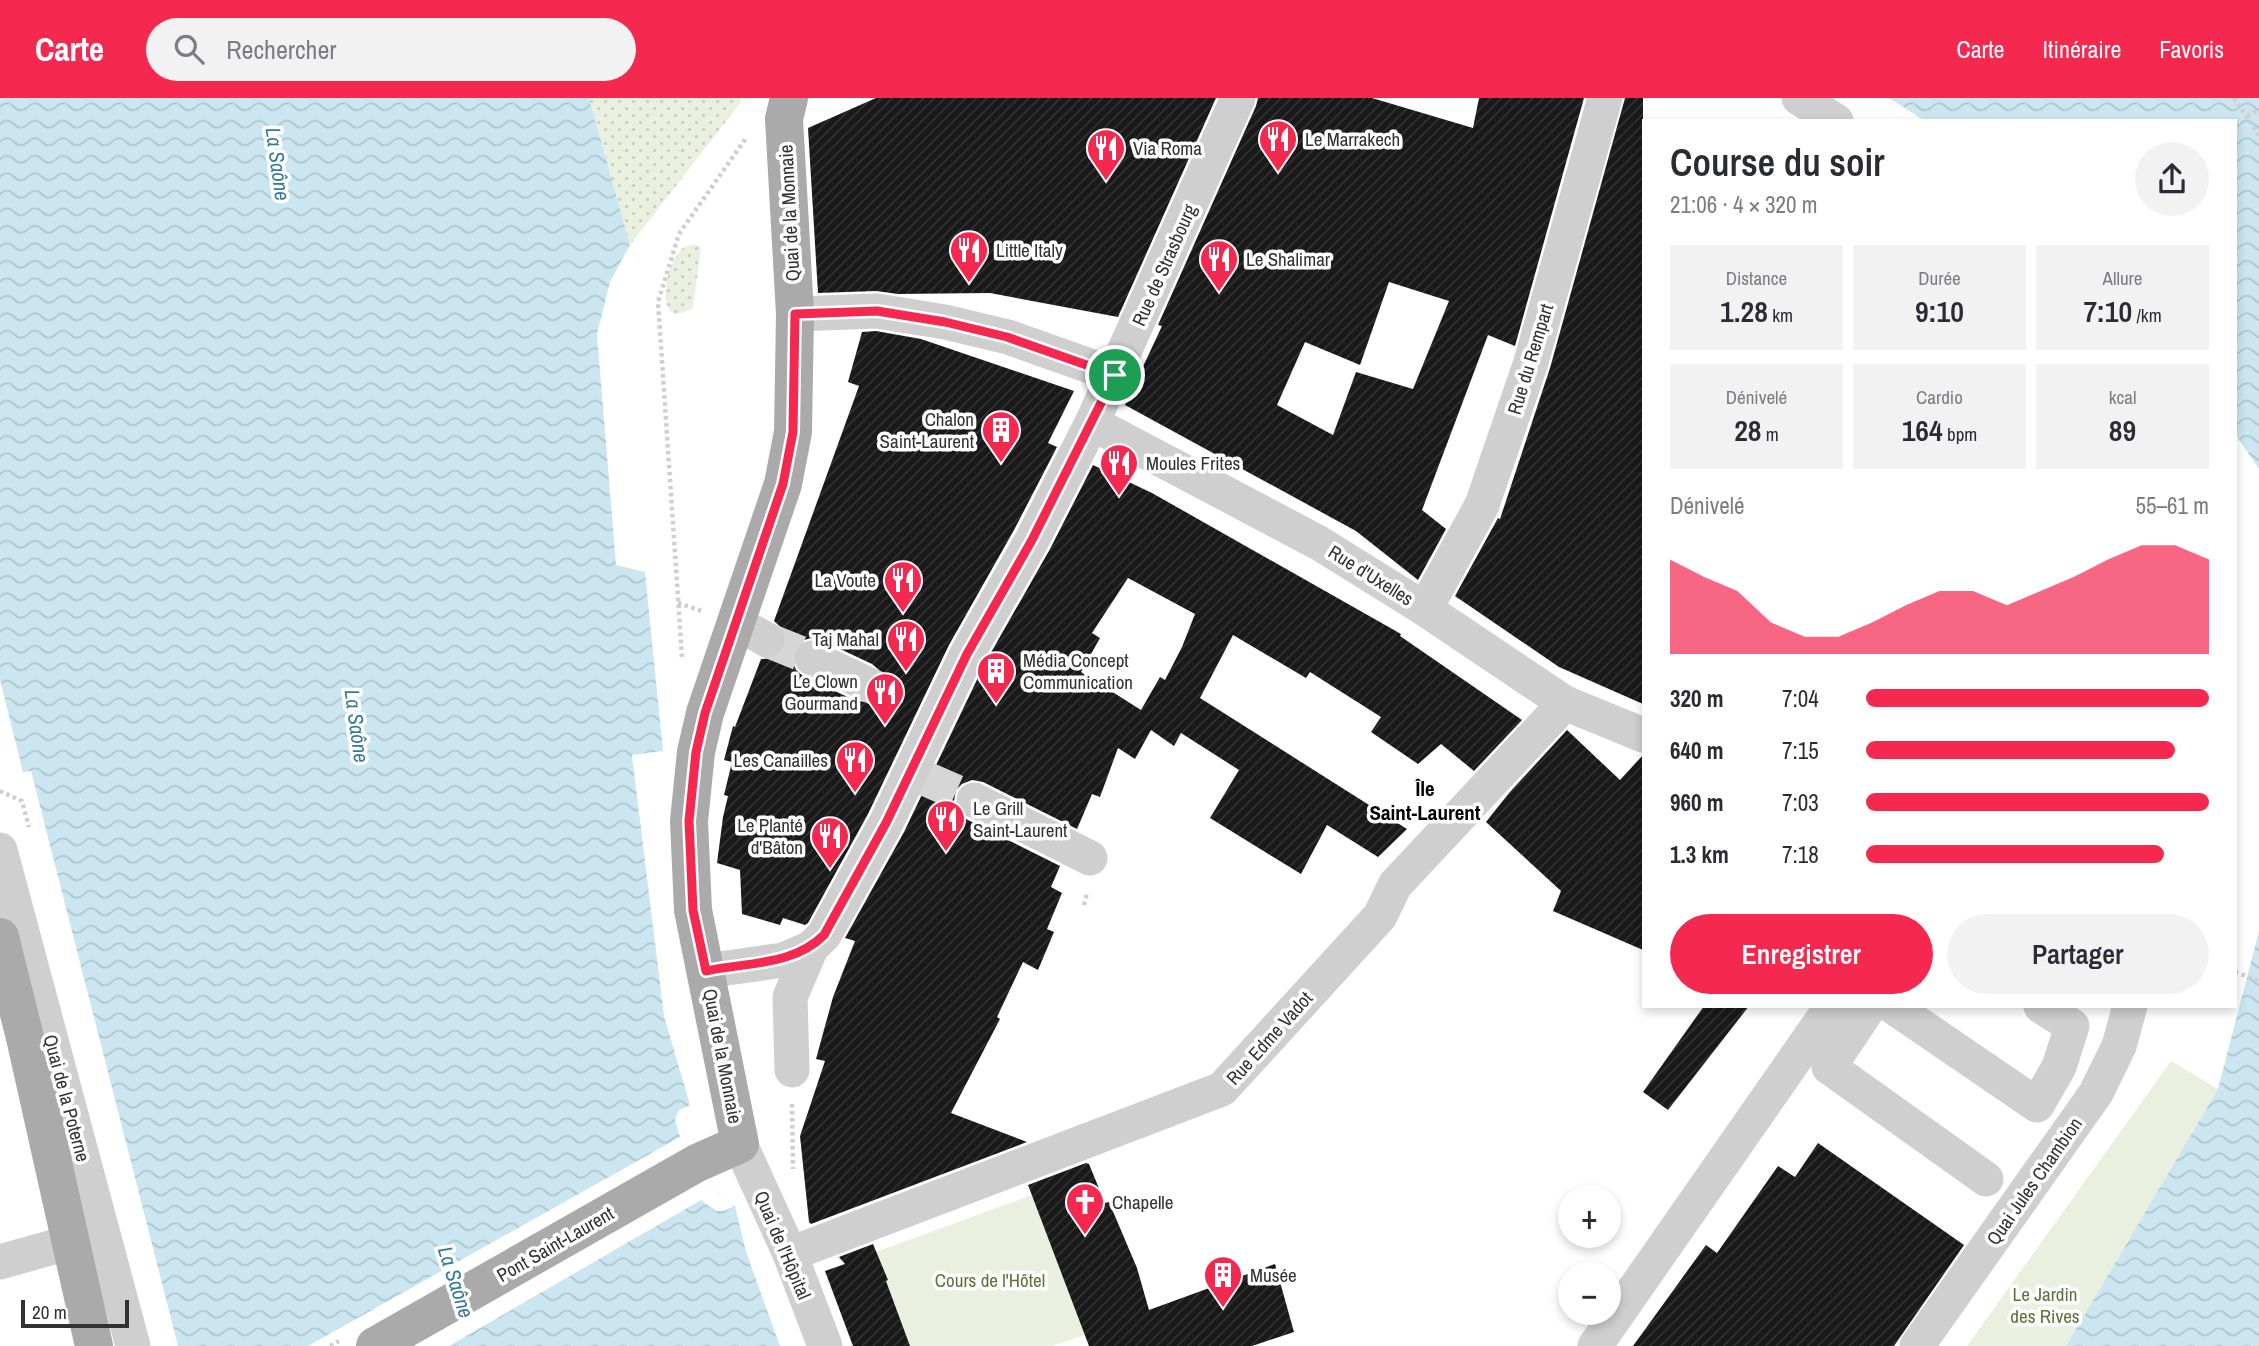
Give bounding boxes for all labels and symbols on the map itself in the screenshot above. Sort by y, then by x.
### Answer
restaurant icon: Le Marrakech [1257,118,1299,173]
water label: La Saône [259,125,297,203]
place label: Le Marrakech [1305,126,1400,152]
restaurant icon: Via Roma [1085,127,1127,182]
place label: Via Roma [1133,135,1202,161]
street label: Quai de la Monnaie [772,144,806,282]
street label: Rue de Strasbourg [1126,200,1203,330]
restaurant icon: Little Italy [948,229,990,284]
place label: Little Italy [996,237,1063,263]
restaurant icon: Le Shalimar [1198,238,1240,293]
place label: Le Shalimar [1246,246,1331,272]
street label: Rue du Rempart [1501,300,1559,417]
pin [1085,345,1145,405]
place label: Chalon Saint-Laurent [880,406,975,454]
building icon: Chalon Saint-Laurent [980,409,1022,464]
restaurant icon: Moules Frites [1098,442,1140,497]
place label: Moules Frites [1146,450,1241,476]
street label: Rue d'Uxelles [1324,539,1419,611]
restaurant icon: La Voute [882,559,924,614]
place label: La Voute [814,567,876,593]
restaurant icon: Taj Mahal [885,618,927,673]
place label: Taj Mahal [812,626,879,652]
place label: Média Concept Communication [1023,647,1133,695]
building icon: Média Concept Communication [975,650,1017,705]
place label: Le Clown Gourmand [784,668,858,716]
restaurant icon: Le Clown Gourmand [864,671,906,726]
water label: La Saône [338,687,376,765]
restaurant icon: Les Canailles [834,739,876,794]
place label: Les Canailles [734,747,828,773]
district label: Île Saint-Laurent [1370,774,1481,827]
place label: Le Grill Saint-Laurent [973,795,1068,843]
restaurant icon: Le Grill Saint-Laurent [925,798,967,853]
place label: Le Planté d'Bâton [737,812,803,860]
restaurant icon: Le Planté d'Bâton [809,815,851,870]
street label: Rue Edme Vadot [1220,985,1318,1090]
street label: Quai de la Monnaie [697,986,749,1126]
street label: Quai de la Poterne [38,1031,96,1165]
street label: Quai Jules Chambion [1980,1112,2088,1250]
church icon: Chapelle [1064,1181,1106,1236]
street label: Quai de l'Hôpital [748,1187,818,1303]
place label: Chapelle [1112,1189,1173,1215]
street label: Pont Saint-Laurent [492,1200,619,1288]
water label: La Saône [431,1242,481,1322]
building icon: Musée [1202,1254,1244,1309]
place label: Musée [1250,1262,1297,1288]
park label: Cours de l'Hôtel [935,1267,1045,1293]
park label: Le Jardin des Rives [2010,1281,2080,1329]
scale bar [21,1297,130,1329]

